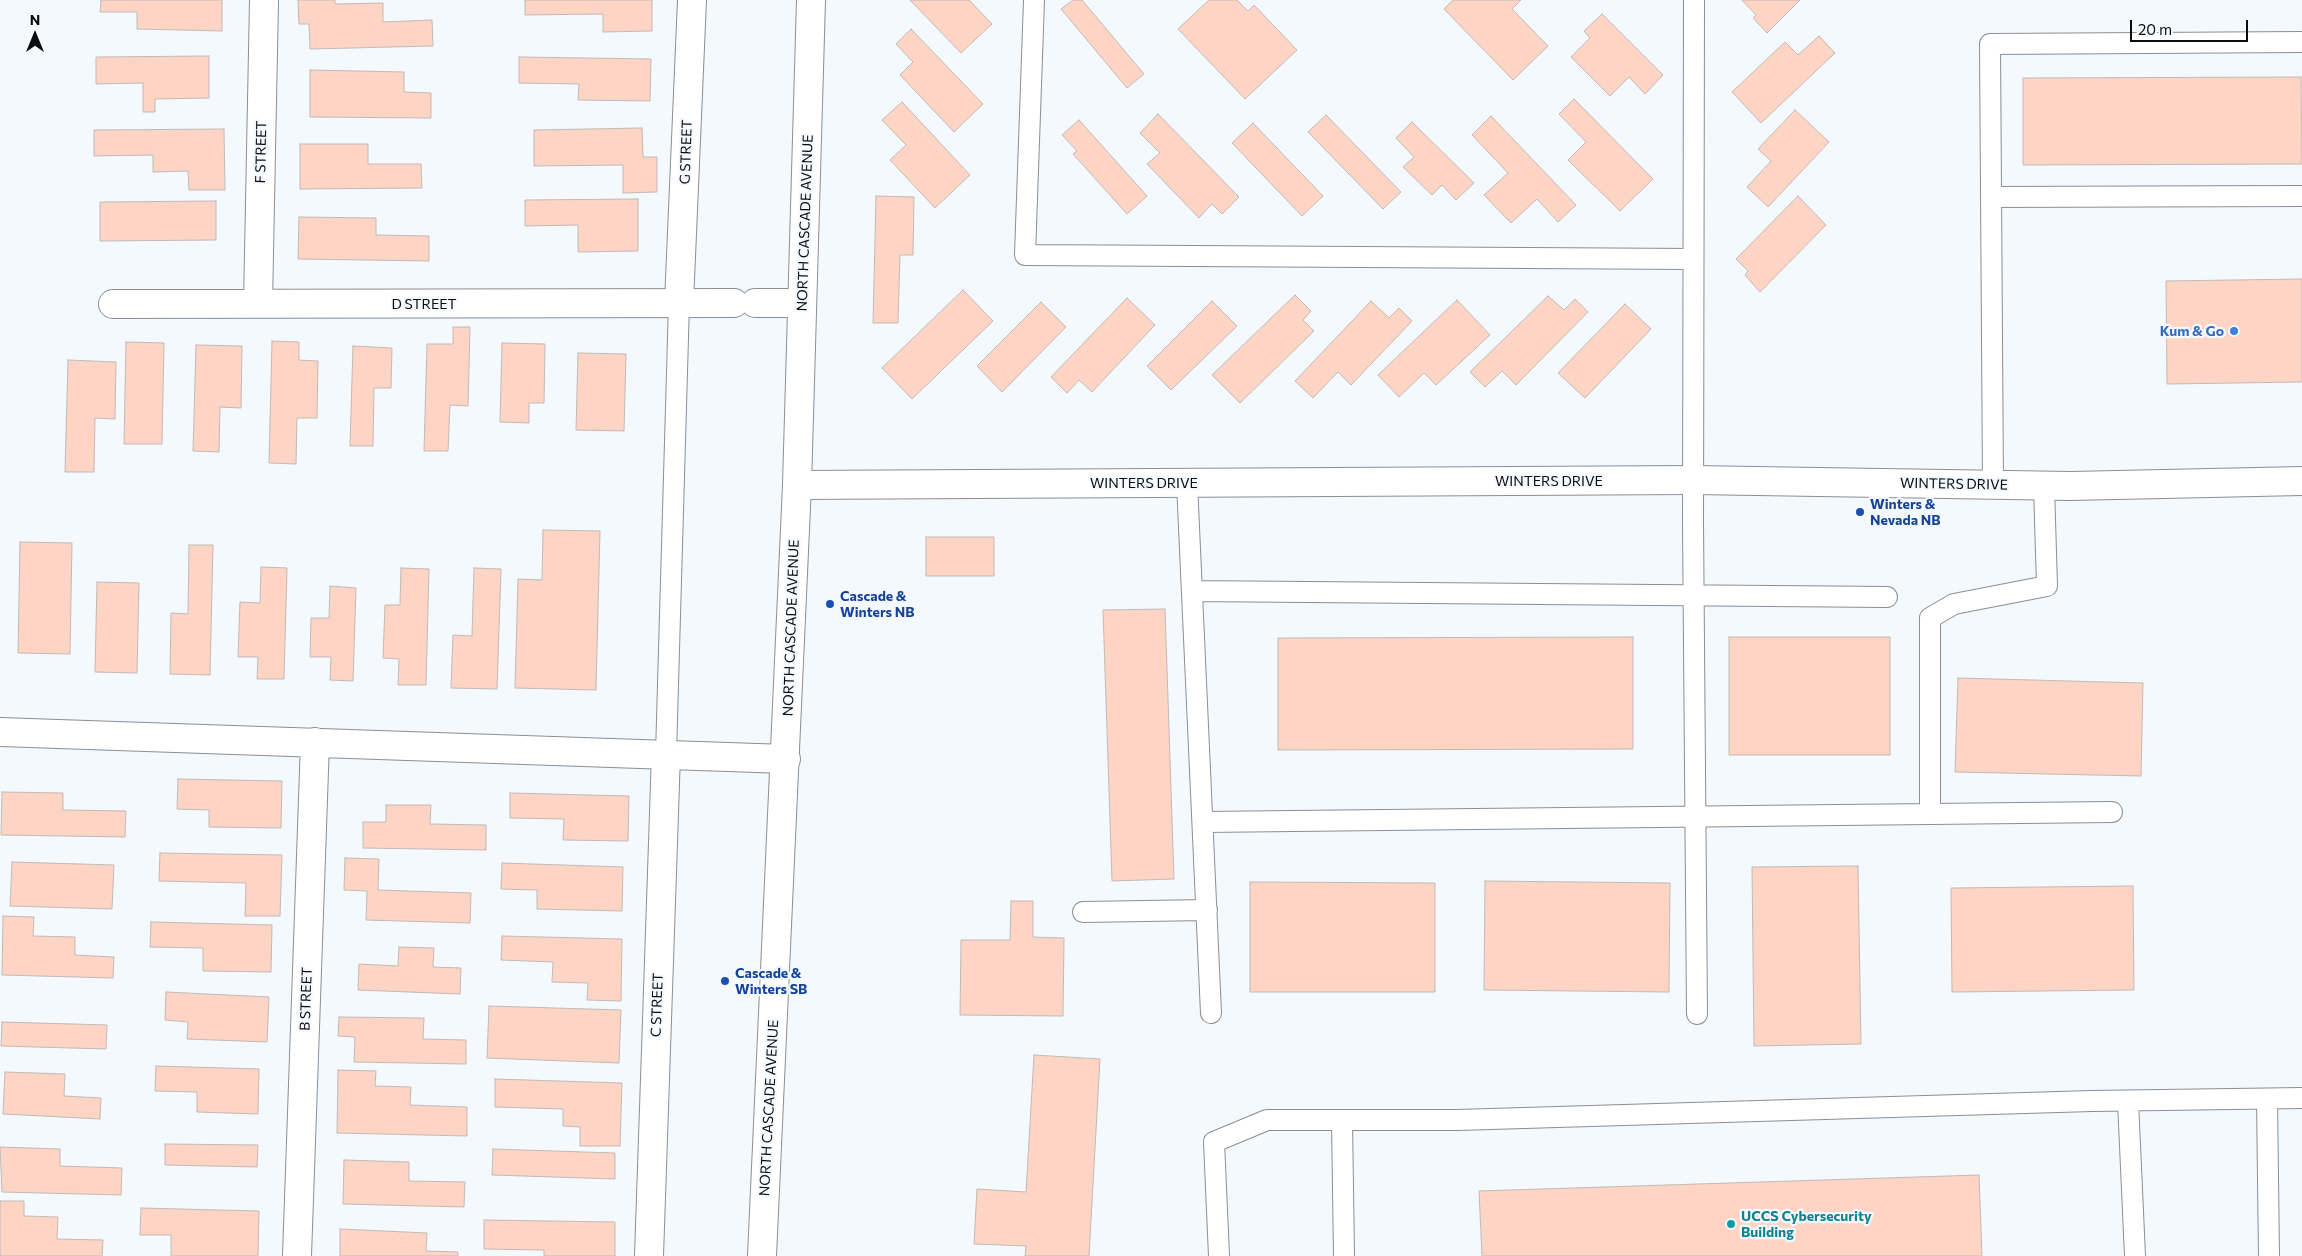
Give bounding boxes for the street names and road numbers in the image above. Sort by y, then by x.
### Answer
street label: G STREET [676,119,696,185]
street label: F STREET [252,121,270,183]
street label: NORTH CASCADE AVENUE [794,134,816,312]
street label: D STREET [392,296,456,312]
street label: WINTERS DRIVE [1495,473,1603,489]
street label: WINTERS DRIVE [1090,475,1198,491]
street label: WINTERS DRIVE [1900,475,2008,493]
street label: NORTH CASCADE AVENUE [780,539,802,717]
street label: B STREET [296,967,316,1031]
street label: C STREET [647,973,667,1037]
street label: NORTH CASCADE AVENUE [756,1019,782,1197]

